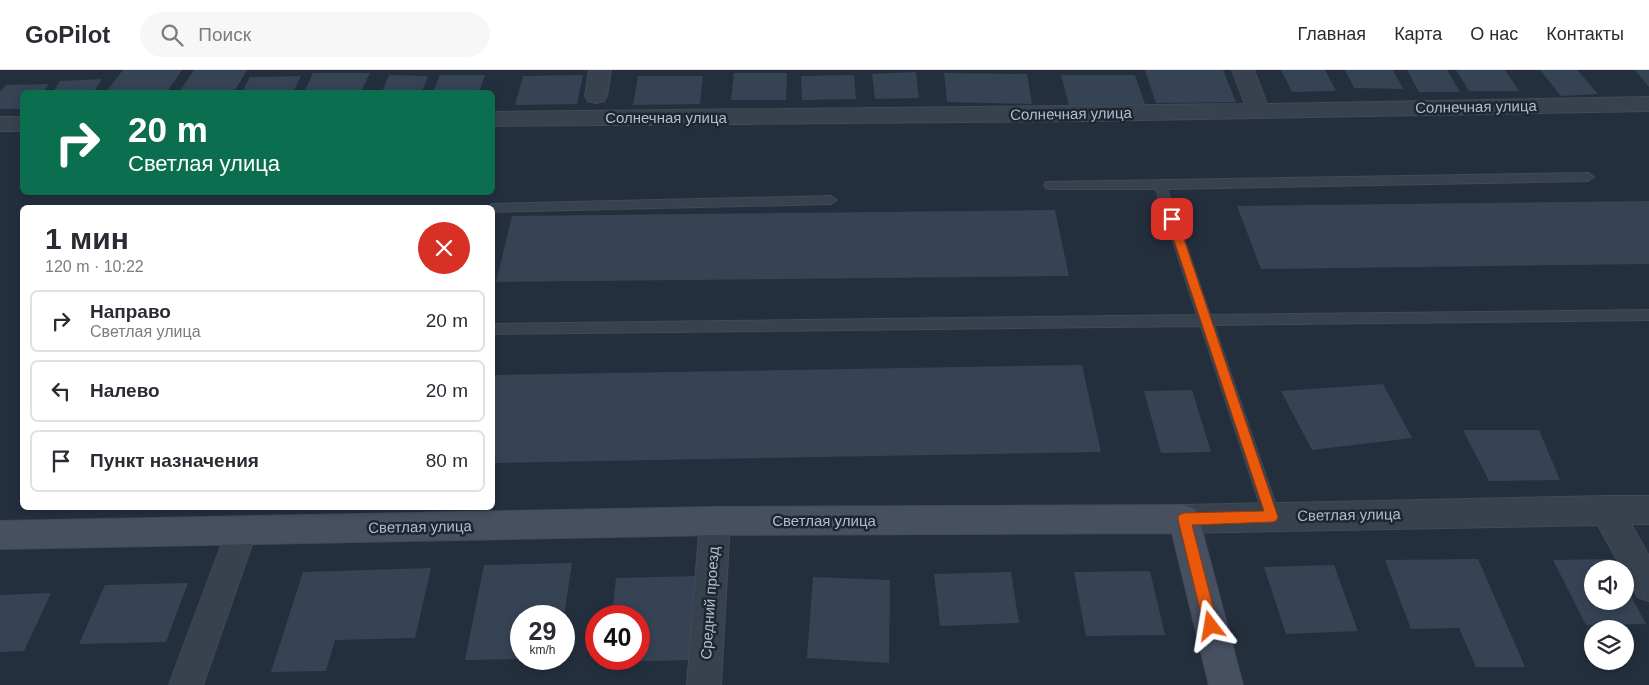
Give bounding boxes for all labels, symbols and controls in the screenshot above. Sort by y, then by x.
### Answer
search box [140,12,490,57]
text: GoPilot [25,21,110,48]
icon: search [158,21,186,49]
text: Поиск [198,24,251,45]
text: Главная [1298,24,1366,44]
text: Карта [1394,24,1442,44]
text: О нас [1470,24,1518,44]
text: Контакты [1546,24,1624,44]
street label: Солнечная улица [1415,97,1538,116]
street label: Солнечная улица [1010,104,1133,123]
street label: Солнечная улица [605,109,727,126]
icon: right [45,110,110,175]
text: 20 m [128,110,208,149]
text: Светлая улица [128,151,280,176]
pin [1151,198,1193,240]
icon: arrive [1158,205,1186,233]
text: 1 мин [45,222,129,255]
button: close [418,222,470,274]
text: 120 m · 10:22 [45,258,144,275]
text: Направо [90,301,171,322]
icon: right [47,307,75,335]
text: 20 m [426,310,468,331]
text: Светлая улица [90,323,201,340]
icon: left [47,377,75,405]
text: Налево [90,380,160,401]
text: 20 m [426,380,468,401]
icon: arrive [47,447,75,475]
text: Пункт назначения [90,450,259,471]
text: 80 m [426,450,468,471]
street label: Светлая улица [1297,505,1402,524]
street label: Светлая улица [772,512,876,529]
street label: Светлая улица [368,517,473,536]
street label: Средний проезд [697,546,722,660]
map controls [1584,560,1634,670]
button: sound [1584,560,1634,610]
position arrow [1184,599,1236,651]
speed limit sign: 40 [585,605,650,670]
text: 29 [529,617,556,645]
button: layers [1584,620,1634,670]
text: km/h [529,643,556,657]

